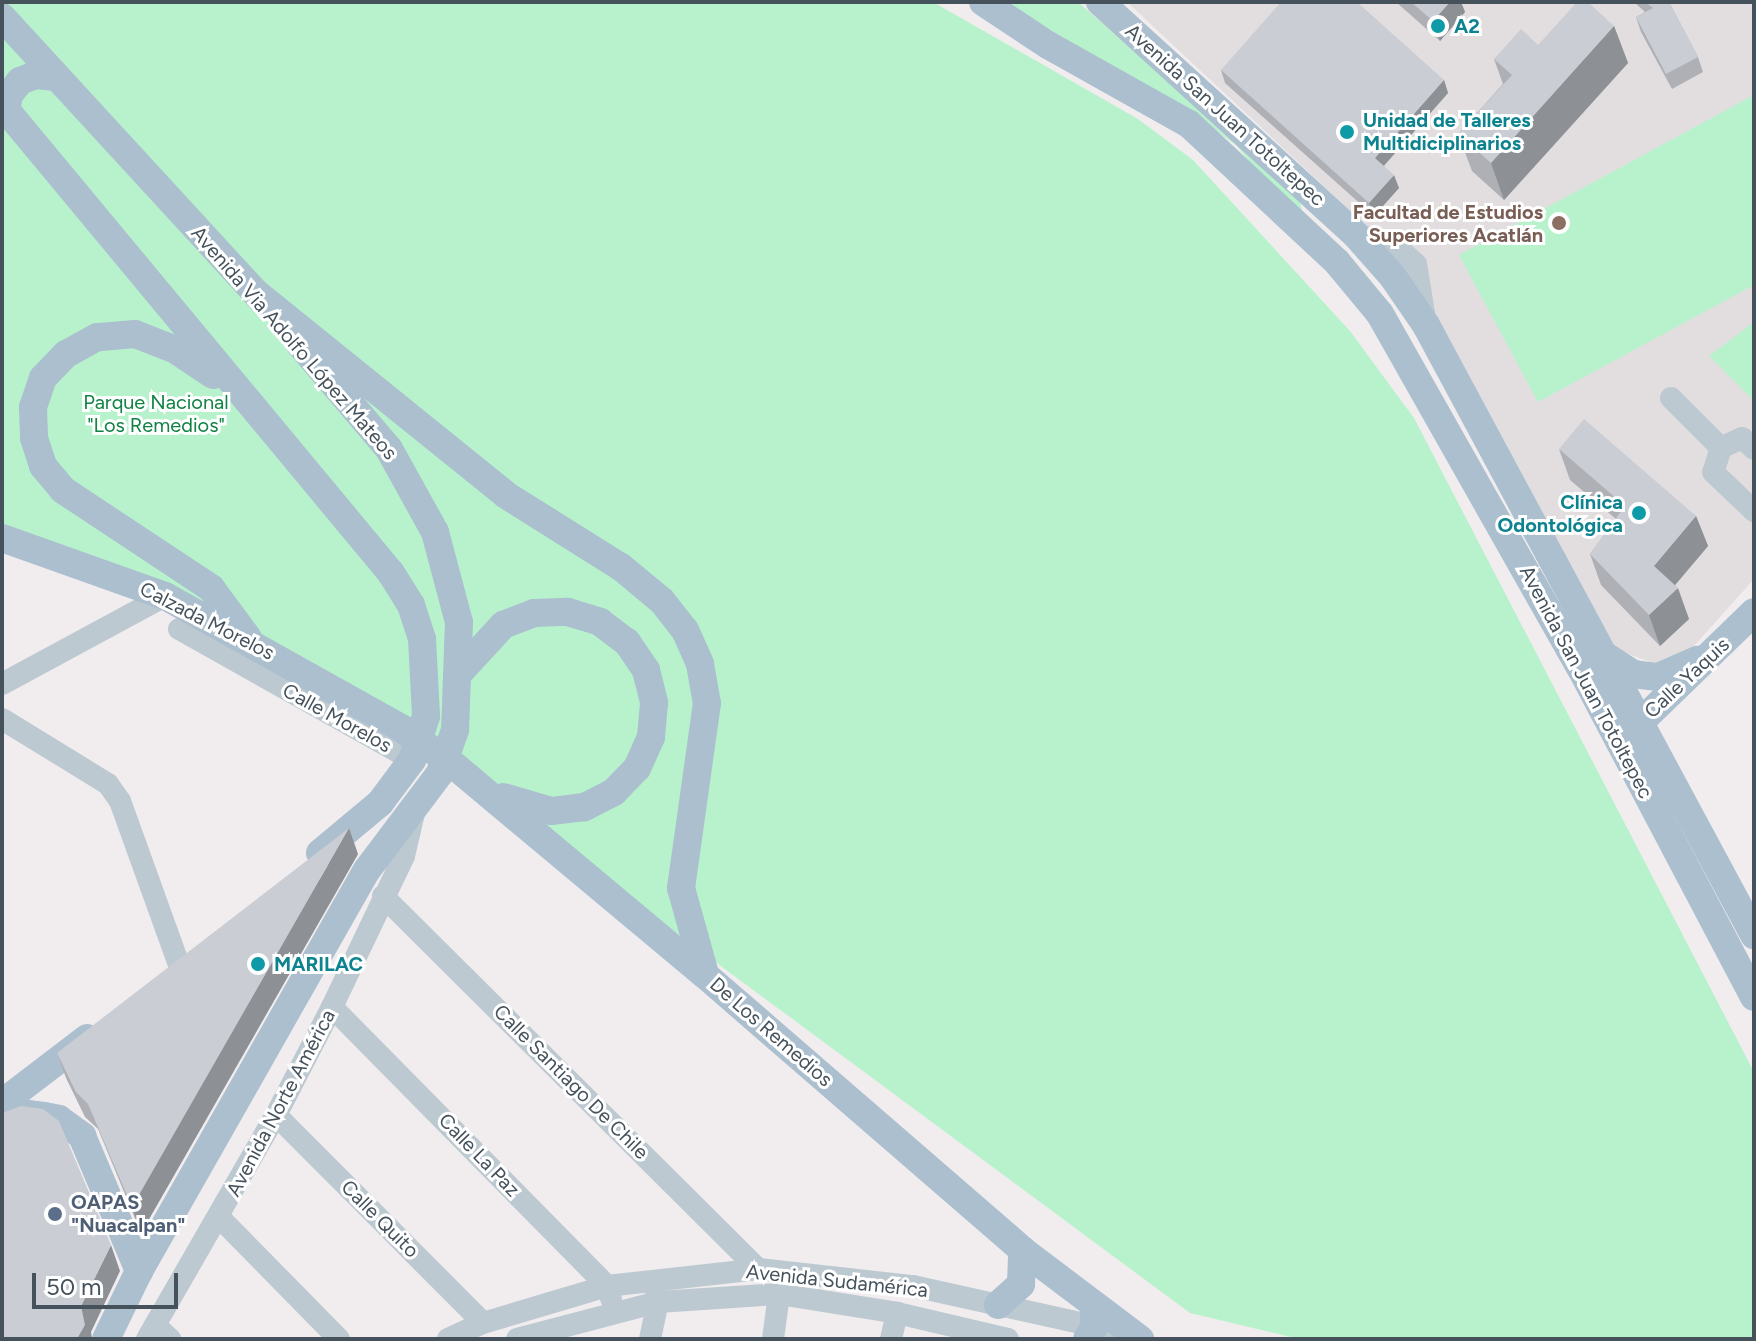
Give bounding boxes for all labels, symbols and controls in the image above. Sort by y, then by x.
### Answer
place label: A2 [1454,14,1480,38]
marker: A2 [1429,17,1447,35]
street label: Avenida San Juan Totoltepec [1120,19,1330,211]
place label: Unidad de Talleres Multidiciplinarios [1363,108,1531,155]
marker: Unidad de Talleres Multidiciplinarios [1338,123,1356,141]
place label: Facultad de Estudios Superiores Acatlán [1353,200,1543,247]
marker: Facultad de Estudios Superiores Acatlán [1550,214,1568,232]
street label: Avenida Via Adolfo López Mateos [186,221,402,465]
park label: Parque Nacional "Los Remedios" [83,390,229,437]
place label: Clínica Odontológica [1498,490,1623,537]
marker: Clínica Odontológica [1630,504,1648,522]
street label: Avenida San Juan Totoltepec [1514,561,1658,803]
street label: Calzada Morelos [136,577,278,665]
street label: Calle Yaquis [1640,633,1734,723]
street label: Calle Morelos [278,678,396,758]
place label: MARILAC [274,952,363,976]
marker: MARILAC [249,955,267,973]
street label: De Los Remedios [705,972,837,1092]
street label: Calle Santiago De Chile [489,1000,653,1164]
street label: Avenida Norte América [222,1005,340,1201]
street label: Calle La Paz [433,1108,525,1202]
street label: Calle Quito [336,1175,424,1263]
place label: OAPAS "Nuacalpan" [71,1190,185,1237]
marker: OAPAS "Nuacalpan" [46,1205,64,1223]
scale bar [36,1257,182,1307]
street label: Avenida Sudamérica [745,1260,929,1302]
text: 50 m [46,1272,102,1301]

